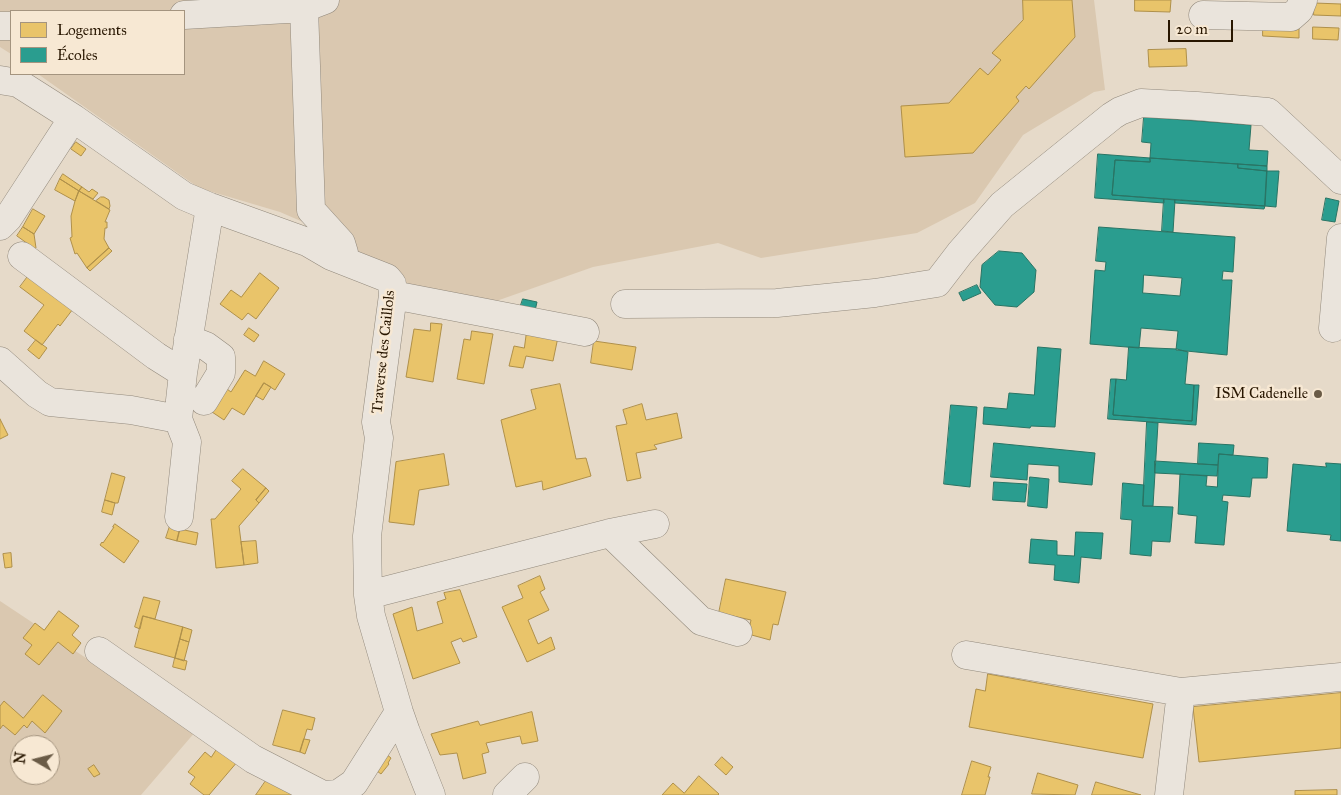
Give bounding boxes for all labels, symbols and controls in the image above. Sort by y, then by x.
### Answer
legend [10,10,185,75]
scale bar [1171,10,1236,42]
text: 20 m [1176,20,1208,38]
text: Logements [57,21,127,39]
text: Écoles [57,46,97,64]
street label: Traverse des Caillols [369,289,399,415]
place label: ISM Cadenelle [1215,385,1308,403]
marker: ISM Cadenelle [1312,388,1324,400]
north arrow [10,735,60,785]
text: N [11,751,30,765]

